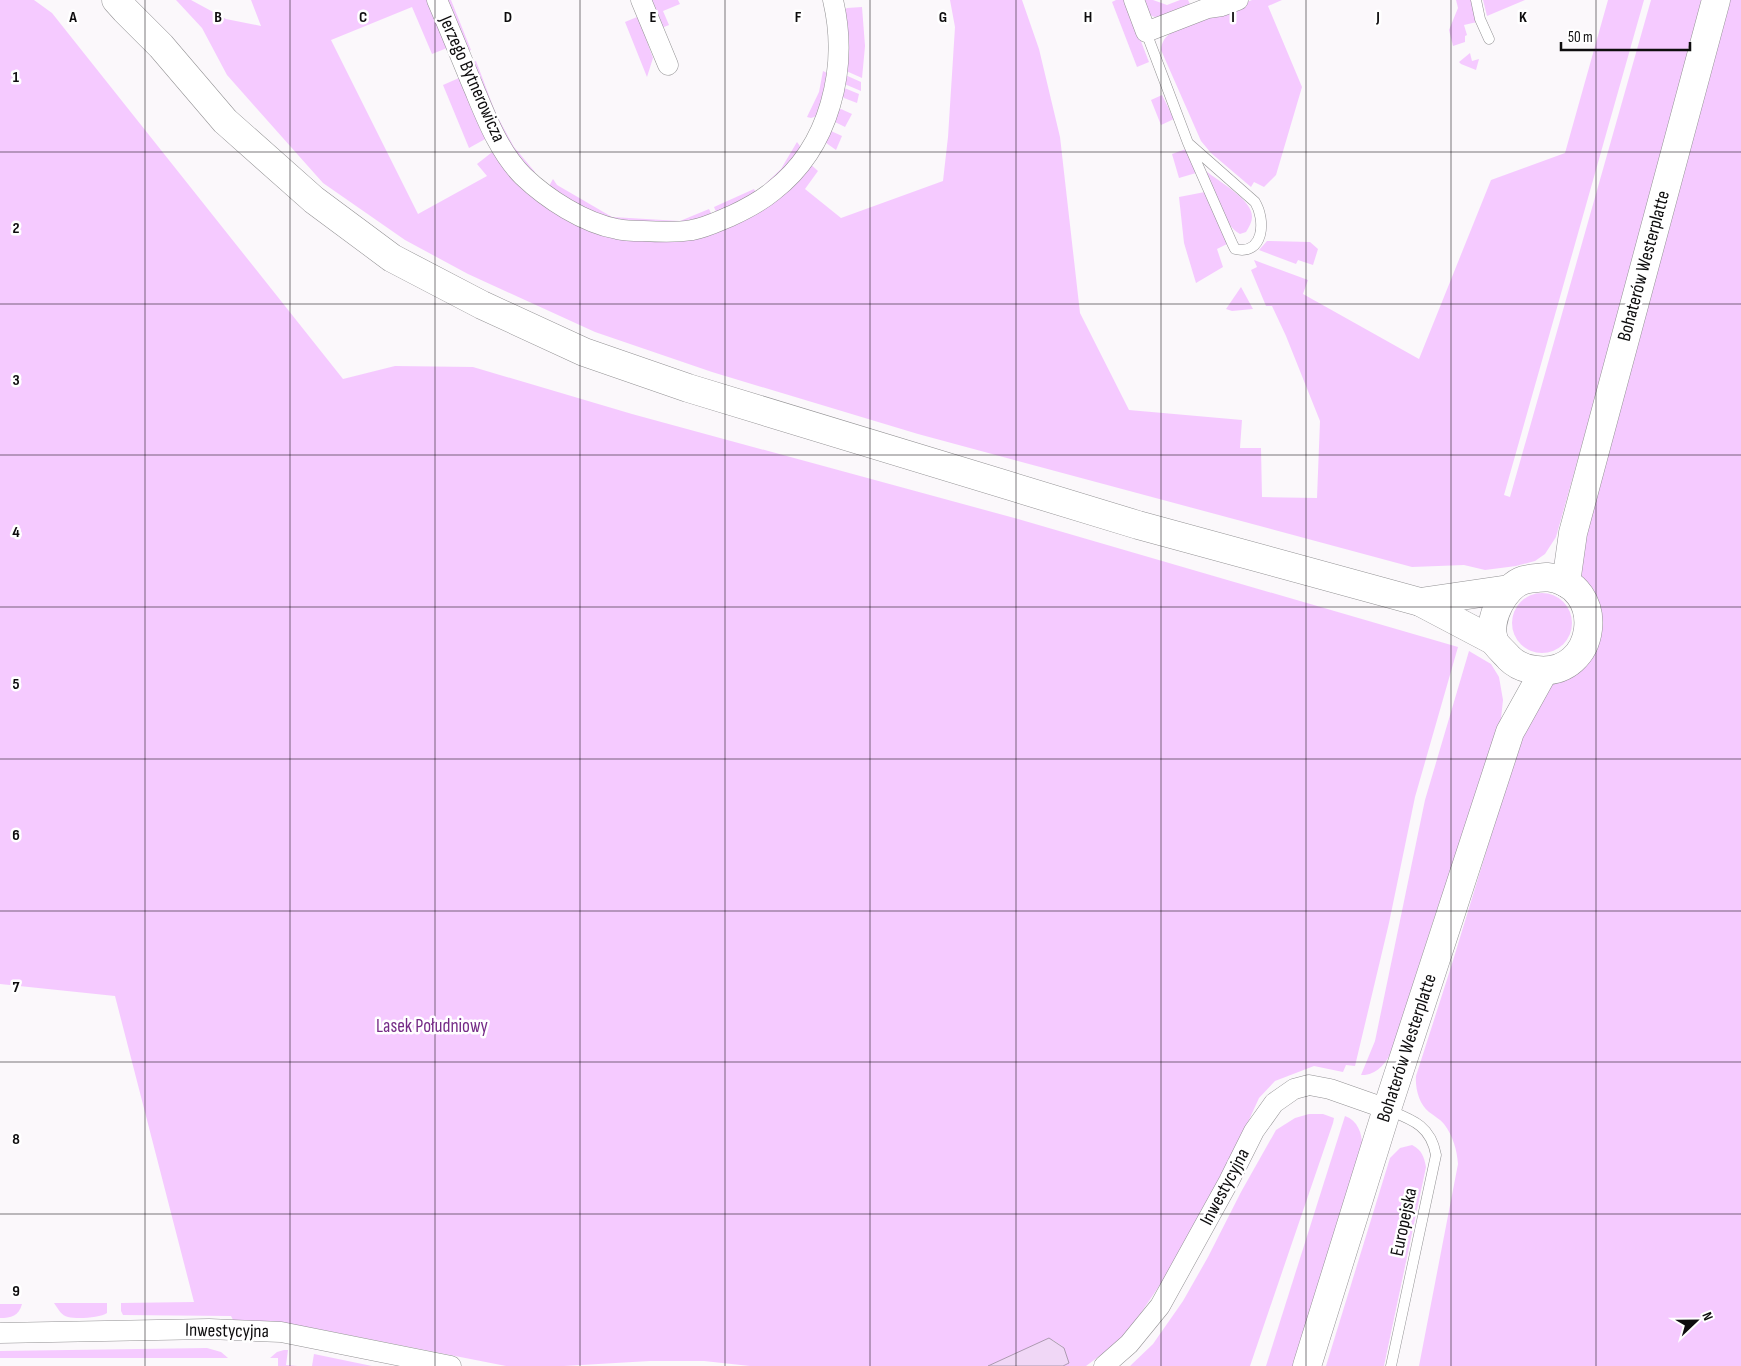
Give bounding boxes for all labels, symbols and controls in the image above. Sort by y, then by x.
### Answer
text: A [68,8,77,27]
text: B [214,8,222,27]
text: C [359,8,367,27]
text: D [504,8,512,27]
text: E [650,8,657,27]
text: F [795,8,802,27]
text: G [939,8,947,27]
text: H [1084,8,1092,27]
text: I [1231,8,1235,27]
text: J [1375,8,1380,27]
text: K [1519,8,1527,27]
street label: Jerzego Bytnerowicza [433,11,510,146]
scale bar [1561,20,1690,52]
text: 50 m [1568,28,1593,47]
text: 1 [13,68,20,87]
street label: Bohaterów Westerplatte [1613,188,1675,344]
text: 2 [12,219,20,238]
text: 3 [12,371,20,390]
text: 4 [12,523,20,542]
text: 5 [12,675,20,694]
text: 6 [12,826,20,845]
street label: Bohaterów Westerplatte [1372,971,1442,1125]
text: 7 [13,978,20,997]
park label: Lasek Południowy [376,1015,489,1038]
text: 8 [12,1130,20,1149]
street label: Inwestycyjna [1195,1145,1255,1229]
street label: Europejska [1386,1186,1422,1258]
text: 9 [12,1282,20,1301]
north arrow [1671,1296,1721,1346]
text: N [1698,1310,1717,1323]
street label: Inwestycyjna [185,1319,269,1343]

